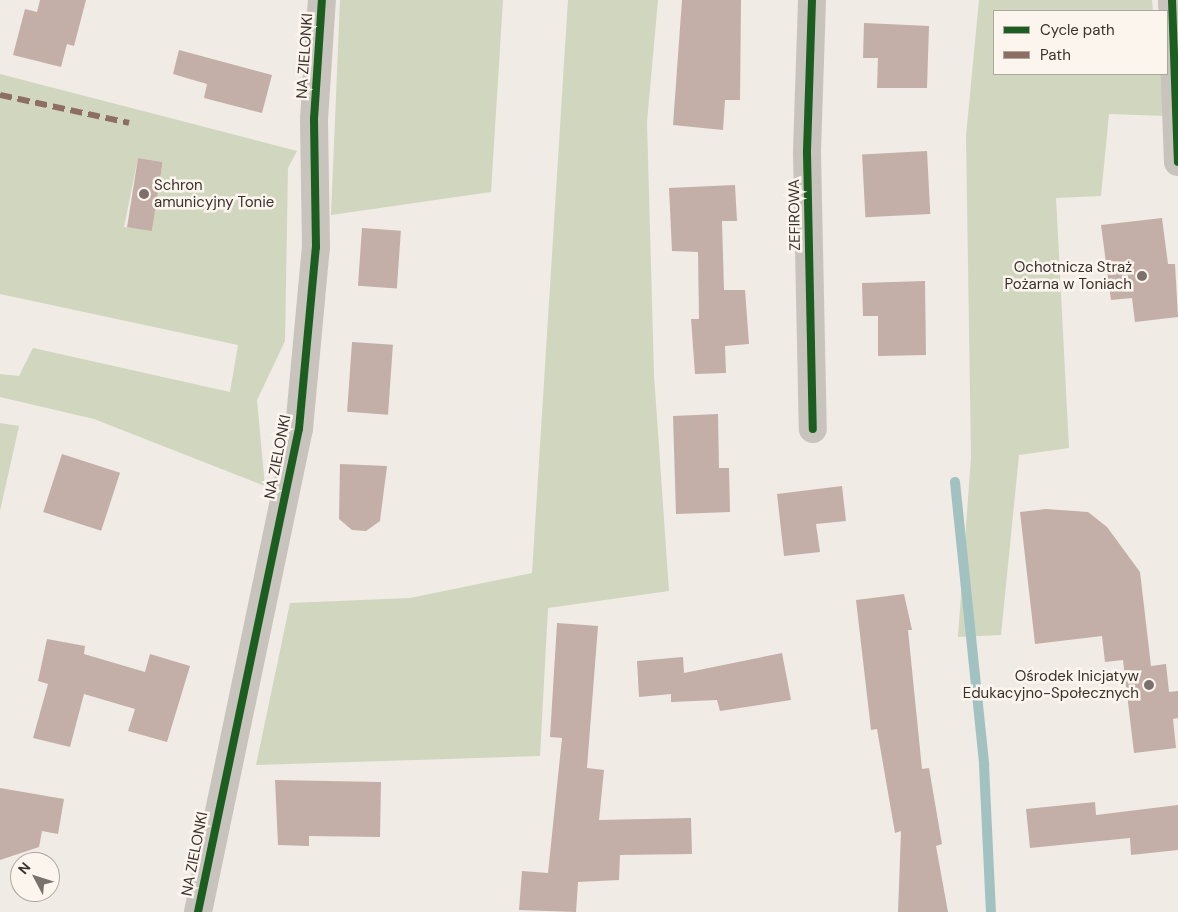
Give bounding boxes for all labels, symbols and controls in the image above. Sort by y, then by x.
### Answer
legend [993,10,1168,75]
street label: NA ZIELONKI [293,13,317,99]
text: Cycle path [1040,20,1115,40]
text: Path [1040,45,1071,65]
place label: Schron amunicyjny Tonie [154,176,274,211]
street label: ZEFIROWA [785,179,805,251]
marker: Schron amunicyjny Tonie [138,188,150,200]
place label: Ochotnicza Straż Pożarna w Toniach [1005,258,1132,293]
marker: Ochotnicza Straż Pożarna w Toniach [1136,270,1148,282]
street label: NA ZIELONKI [261,413,295,501]
place label: Ośrodek Inicjatyw Edukacyjno-Społecznych [963,667,1139,702]
marker: Ośrodek Inicjatyw Edukacyjno-Społecznych [1143,679,1155,691]
street label: NA ZIELONKI [178,810,212,898]
north arrow [10,852,60,902]
text: N [14,858,34,878]

